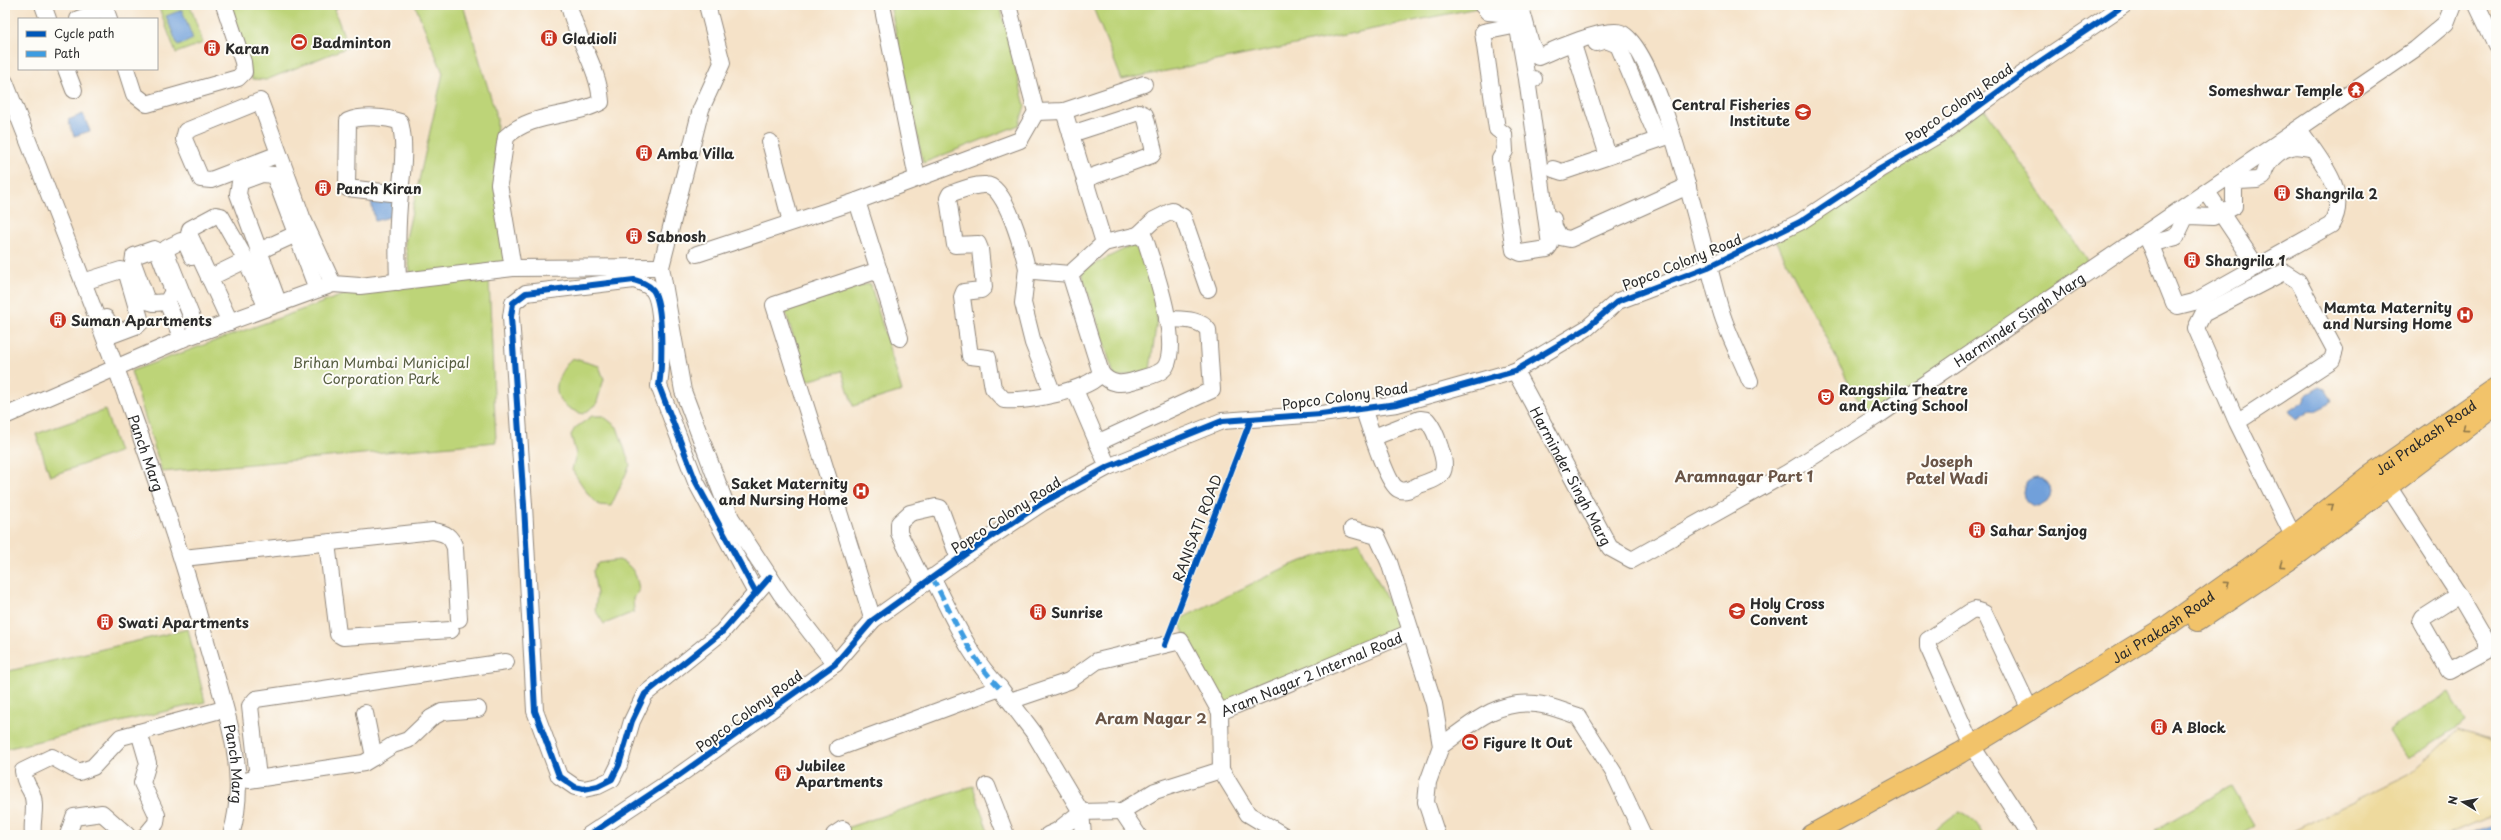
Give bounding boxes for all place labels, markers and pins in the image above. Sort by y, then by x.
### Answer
building icon: Gladioli [539,28,559,48]
place label: Gladioli [562,28,617,49]
sports icon: Badminton [289,32,309,52]
place label: Badminton [312,32,391,53]
building icon: Karan [202,38,222,58]
place label: Karan [225,38,269,59]
place label: Someshwar Temple [2209,80,2343,101]
temple icon: Someshwar Temple [2346,80,2366,100]
place label: Central Fisheries Institute [1672,94,1790,131]
school or university icon: Central Fisheries Institute [1793,102,1813,122]
building icon: Amba Villa [634,143,654,163]
place label: Amba Villa [656,143,734,164]
building icon: Panch Kiran [313,178,333,198]
place label: Panch Kiran [336,178,422,199]
building icon: Shangrila 2 [2272,183,2292,203]
place label: Shangrila 2 [2295,183,2378,204]
building icon: Sabnosh [624,226,644,246]
place label: Sabnosh [647,226,706,247]
building icon: Shangrila 1 [2182,250,2202,270]
place label: Shangrila 1 [2205,250,2285,271]
place label: Mamta Maternity and Nursing Home [2323,297,2452,334]
hospital icon: Mamta Maternity and Nursing Home [2455,305,2475,325]
building icon: Suman Apartments [48,310,68,330]
place label: Suman Apartments [71,310,212,331]
place label: Rangshila Theatre and Acting School [1839,379,1968,416]
theatre icon: Rangshila Theatre and Acting School [1816,387,1836,407]
place label: Saket Maternity and Nursing Home [719,473,848,510]
hospital icon: Saket Maternity and Nursing Home [851,481,871,501]
building icon: Sahar Sanjog [1967,520,1987,540]
place label: Sahar Sanjog [1990,520,2087,541]
place label: Holy Cross Convent [1750,593,1825,630]
school or university icon: Holy Cross Convent [1727,601,1747,621]
building icon: Sunrise [1028,602,1048,622]
place label: Sunrise [1051,602,1103,623]
building icon: Swati Apartments [95,612,115,632]
place label: Swati Apartments [118,612,249,633]
building icon: A Block [2149,717,2169,737]
place label: A Block [2171,717,2226,738]
sports icon: Figure It Out [1460,732,1480,752]
place label: Figure It Out [1483,732,1573,753]
place label: Jubilee Apartments [796,755,883,792]
building icon: Jubilee Apartments [773,763,793,783]

